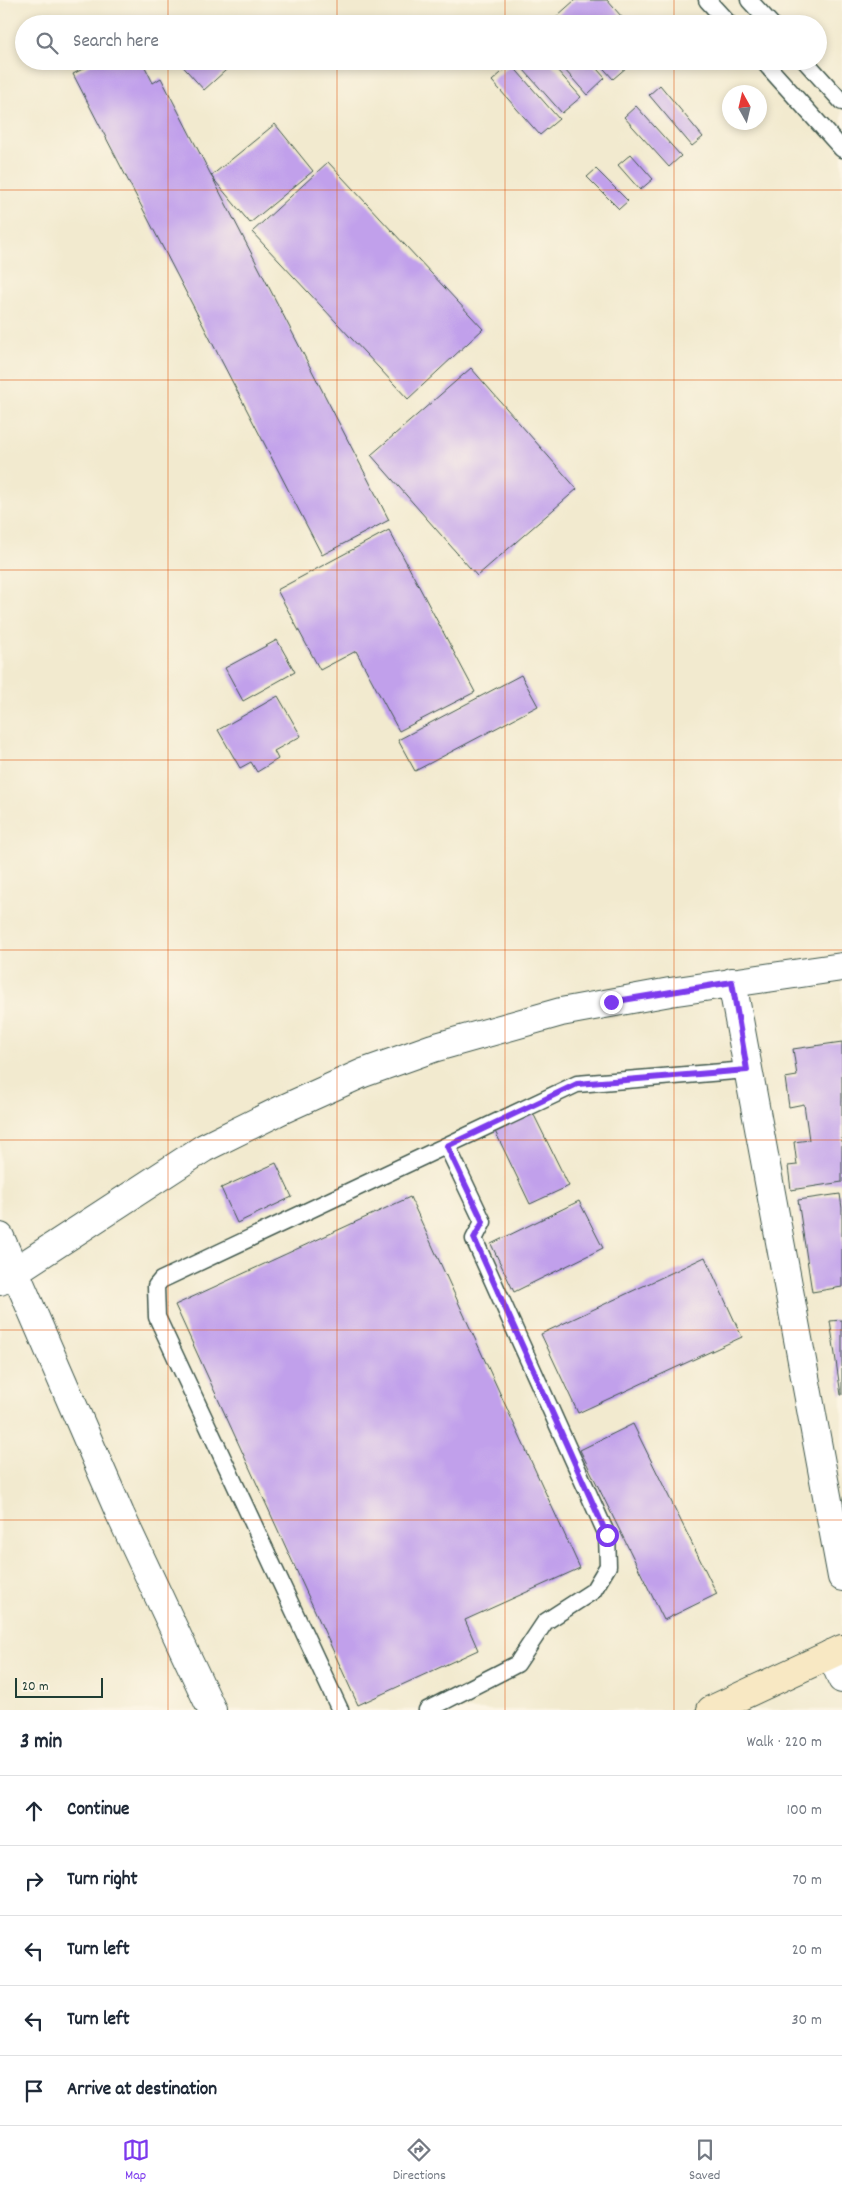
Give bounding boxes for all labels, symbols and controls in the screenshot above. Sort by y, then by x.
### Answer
search box [15,15,827,70]
icon: search [33,29,61,57]
text: Search here [73,29,159,56]
north arrow [722,85,767,130]
route end [600,991,623,1014]
route start [596,1524,619,1547]
scale bar [15,1675,102,1698]
text: 20 m [22,1677,49,1697]
text: 3 min [20,1728,62,1758]
text: Walk · 220 m [747,1731,822,1754]
icon: ahead [20,1797,48,1825]
text: Continue [67,1797,129,1824]
text: 100 m [786,1799,822,1822]
icon: right [20,1867,48,1895]
text: Turn right [67,1867,138,1894]
text: 70 m [792,1869,822,1892]
icon: left [20,1937,48,1965]
text: Turn left [67,1937,130,1964]
text: 20 m [792,1939,822,1962]
icon: left [20,2007,48,2035]
text: Turn left [67,2007,130,2034]
text: 30 m [792,2009,822,2032]
icon: arrive [20,2077,48,2105]
text: Arrive at destination [67,2077,217,2104]
tab: Map [122,2136,150,2186]
tab: Directions [393,2136,446,2186]
tab: Saved [689,2136,720,2186]

